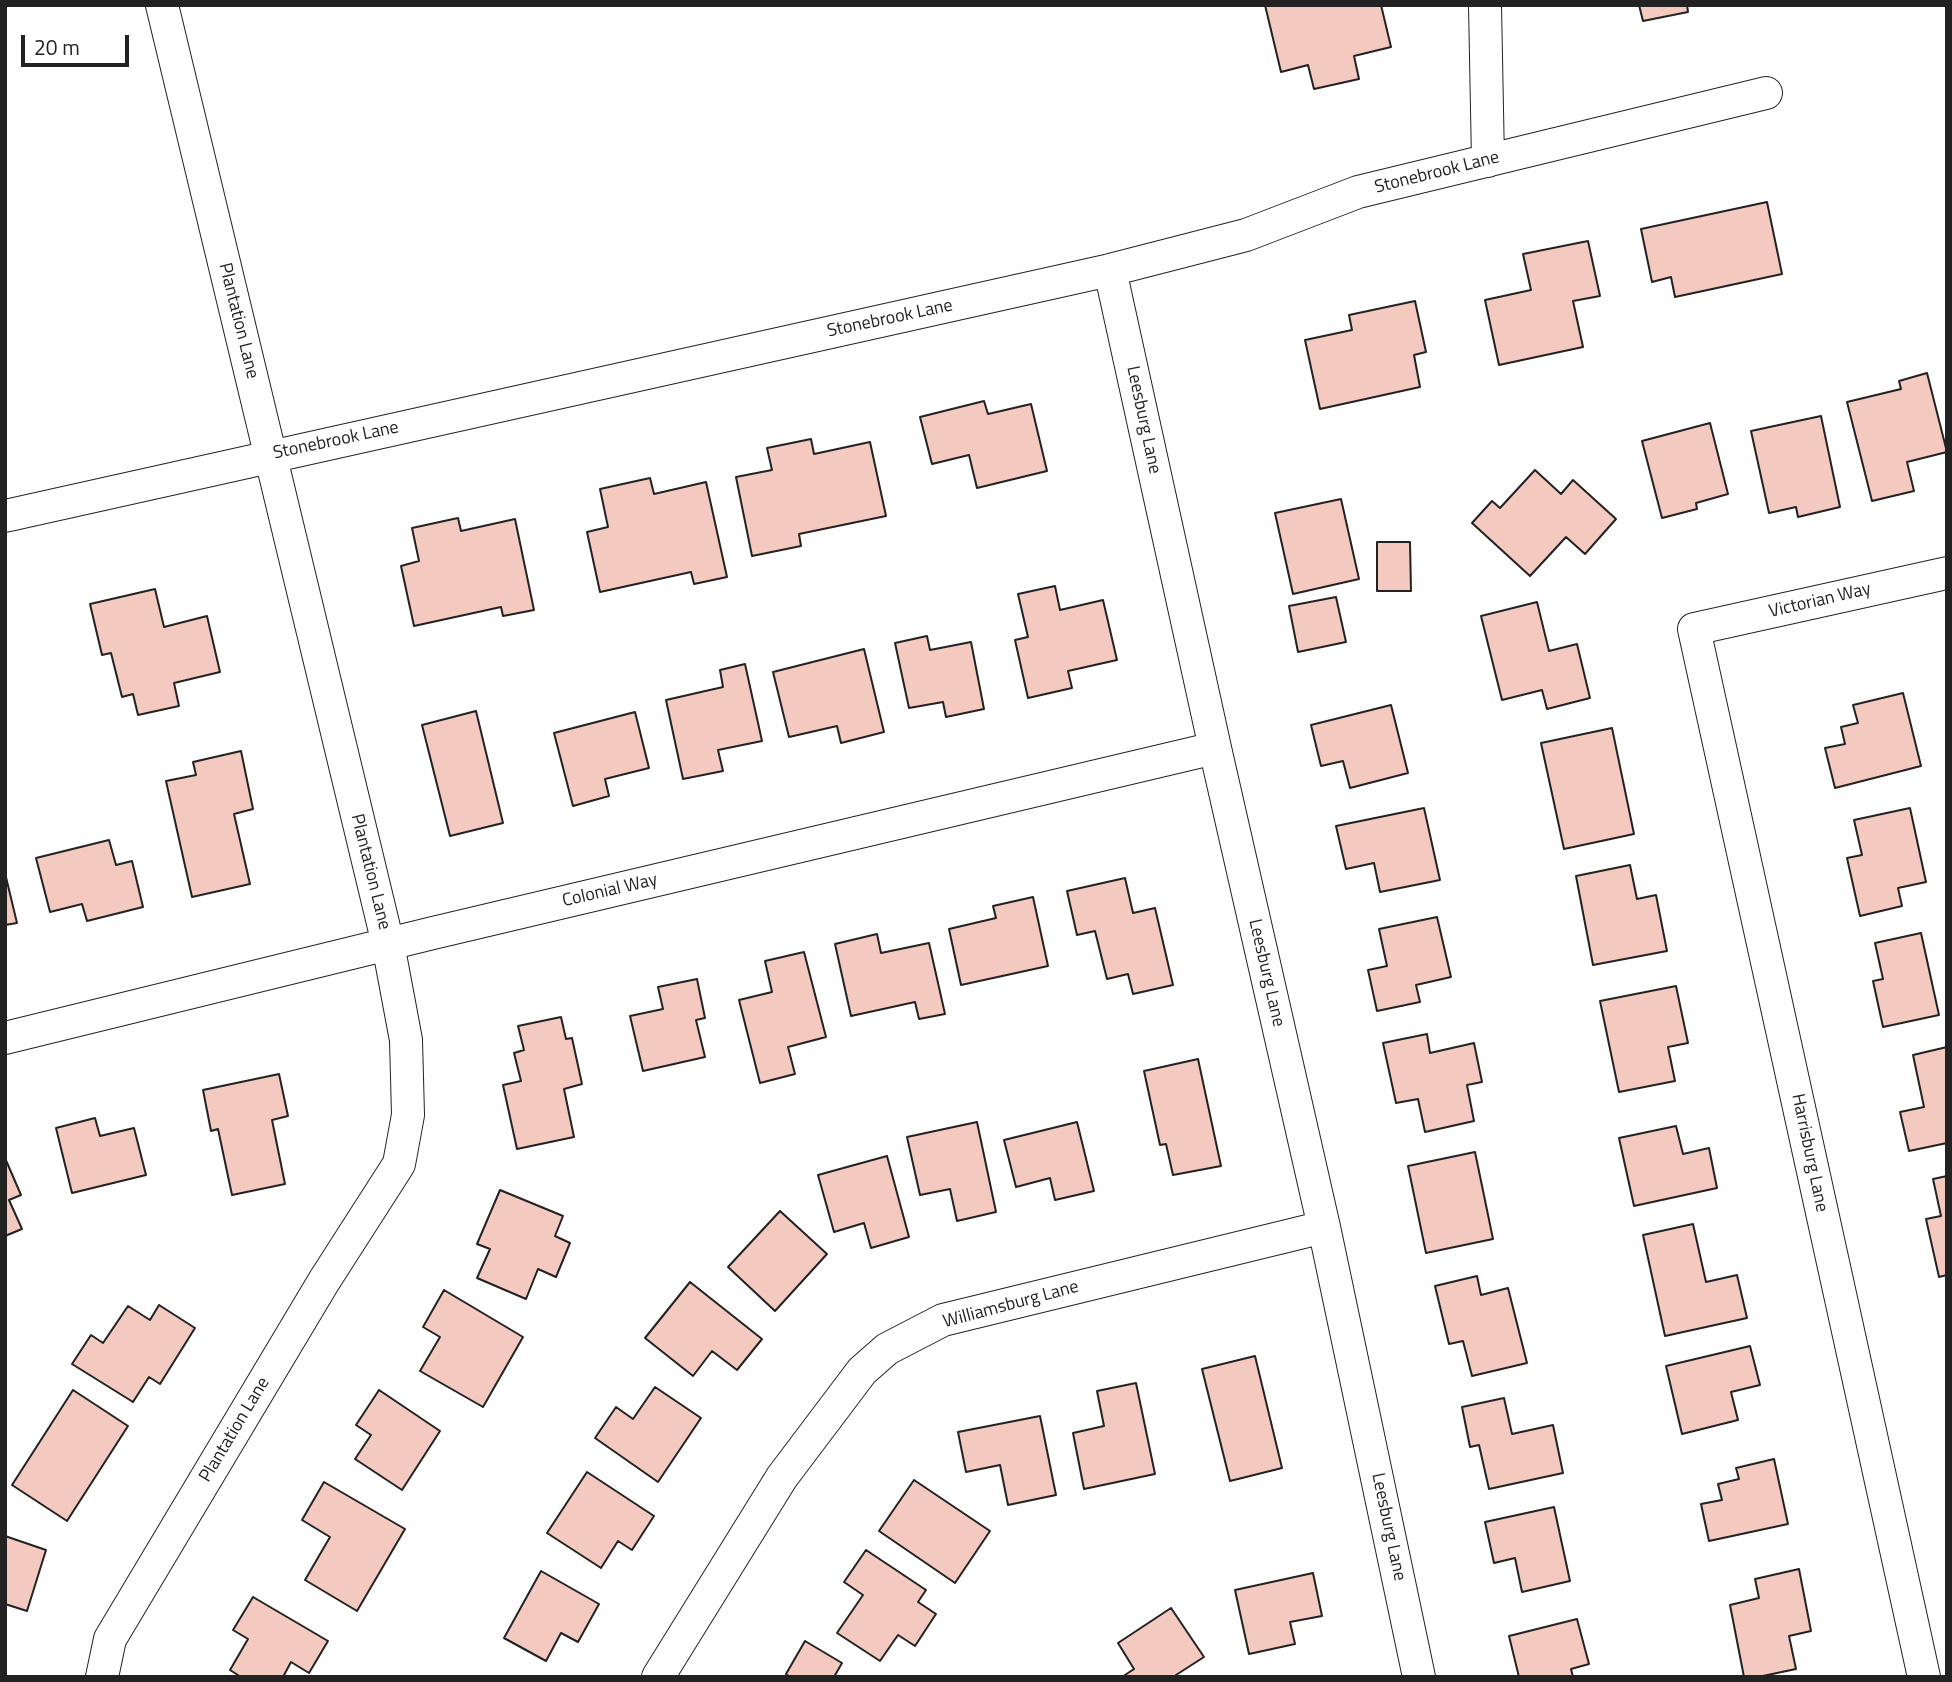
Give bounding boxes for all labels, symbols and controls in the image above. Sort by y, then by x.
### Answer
scale bar [24,21,133,65]
text: 20 m [34,31,80,63]
street label: Stonebrook Lane [1372,147,1502,199]
street label: Plantation Lane [213,261,263,381]
street label: Stonebrook Lane [825,295,955,343]
street label: Leesburg Lane [1121,364,1165,476]
street label: Stonebrook Lane [271,417,401,465]
street label: Victorian Way [1767,579,1873,623]
street label: Plantation Lane [345,812,395,932]
street label: Colonial Way [560,870,660,912]
street label: Leesburg Lane [1243,917,1289,1029]
street label: Harrisburg Lane [1786,1092,1832,1214]
street label: Williamsburg Lane [941,1277,1081,1333]
street label: Plantation Lane [195,1374,275,1486]
street label: Leesburg Lane [1366,1471,1410,1583]

